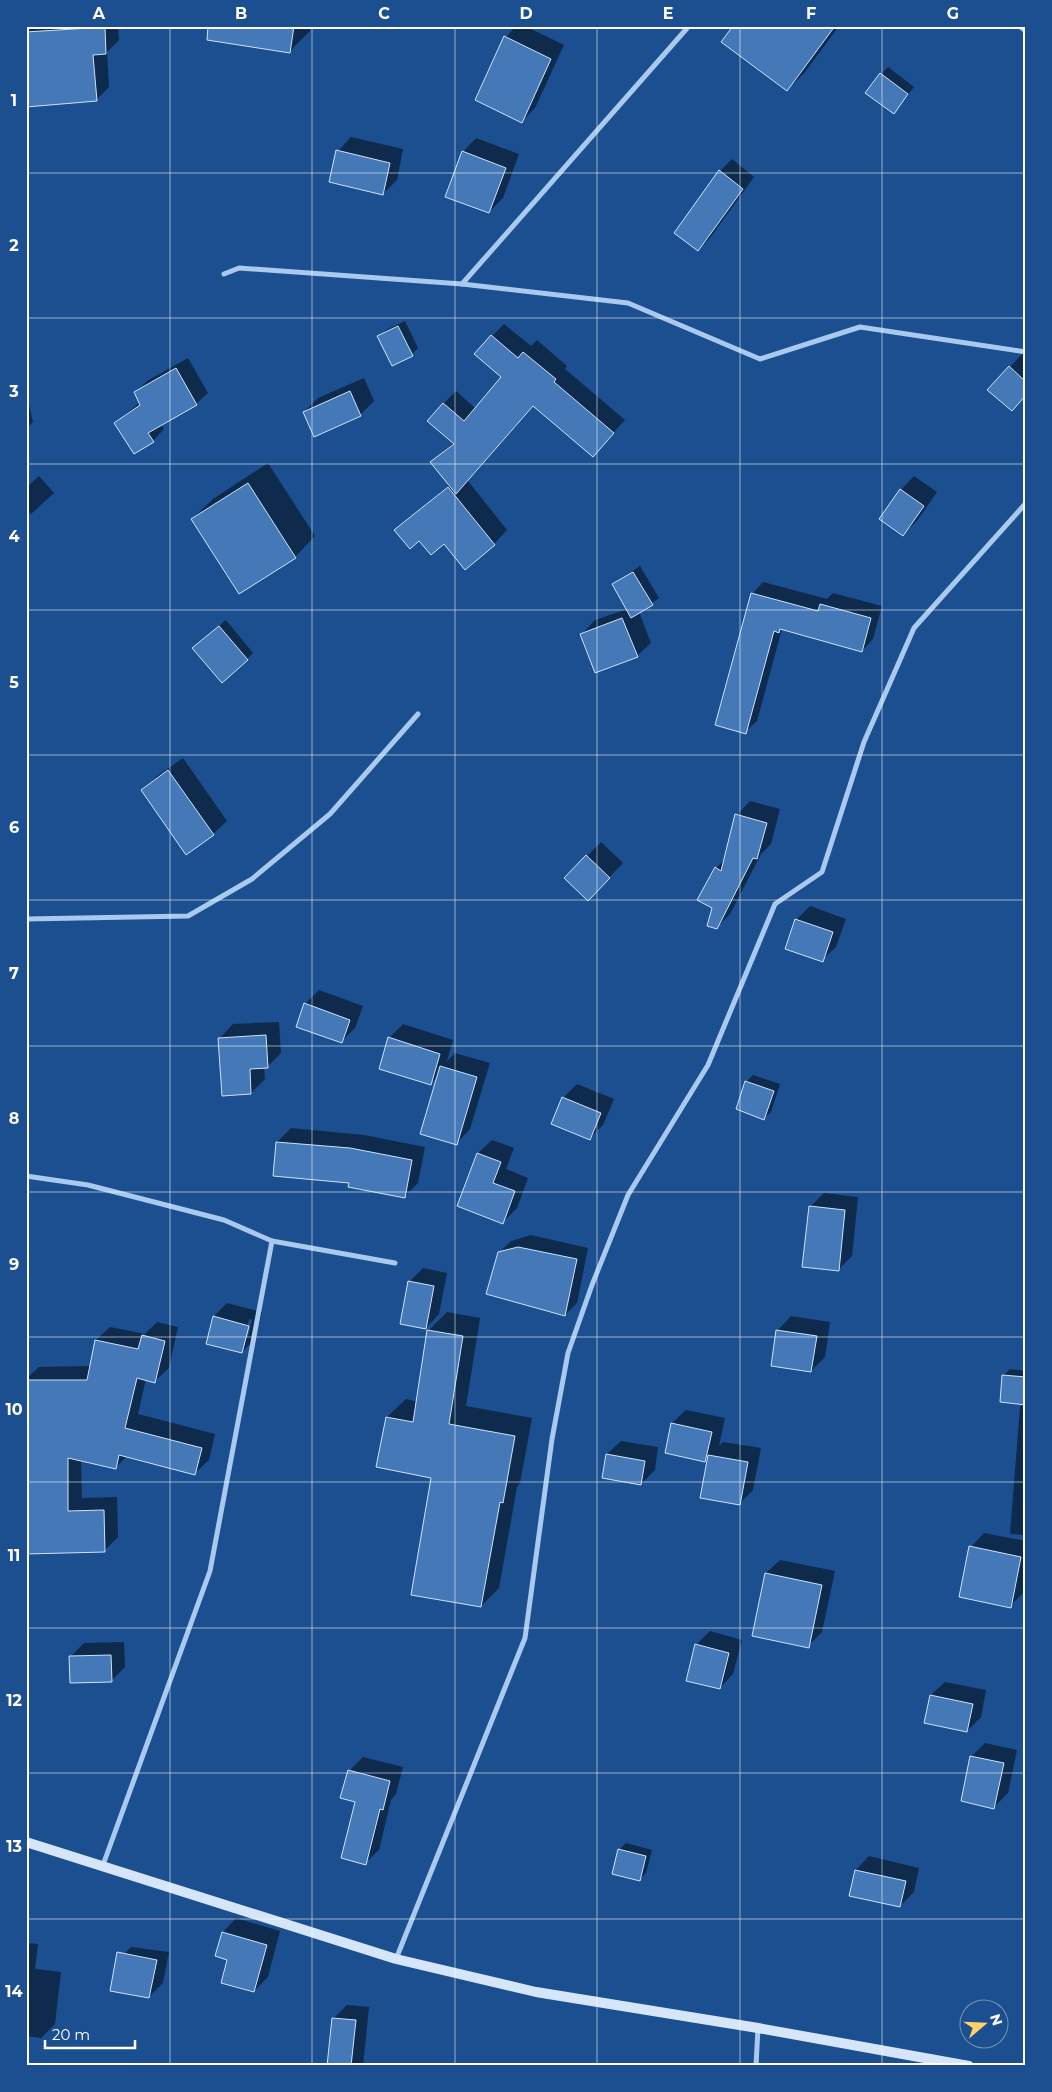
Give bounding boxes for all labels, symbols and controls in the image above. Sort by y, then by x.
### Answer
text: A [92,4,106,23]
text: B [235,4,247,23]
text: C [378,4,390,23]
text: D [519,4,533,23]
text: E [663,4,673,23]
text: F [806,4,816,23]
text: G [947,4,959,23]
text: 1 [11,91,17,110]
text: 2 [9,236,19,255]
text: 3 [8,382,19,401]
text: 4 [8,527,20,546]
text: 5 [9,673,19,692]
text: 6 [9,818,19,837]
text: 7 [9,964,19,983]
text: 8 [9,1109,19,1128]
text: 9 [9,1255,19,1274]
text: 10 [5,1400,23,1419]
text: 11 [8,1546,20,1565]
text: 12 [6,1691,22,1710]
text: 13 [6,1837,22,1856]
text: 14 [5,1982,23,2001]
north arrow [960,2000,1010,2050]
text: N [986,2011,1007,2028]
scale bar [45,2017,135,2049]
text: 20 m [52,2025,90,2044]

